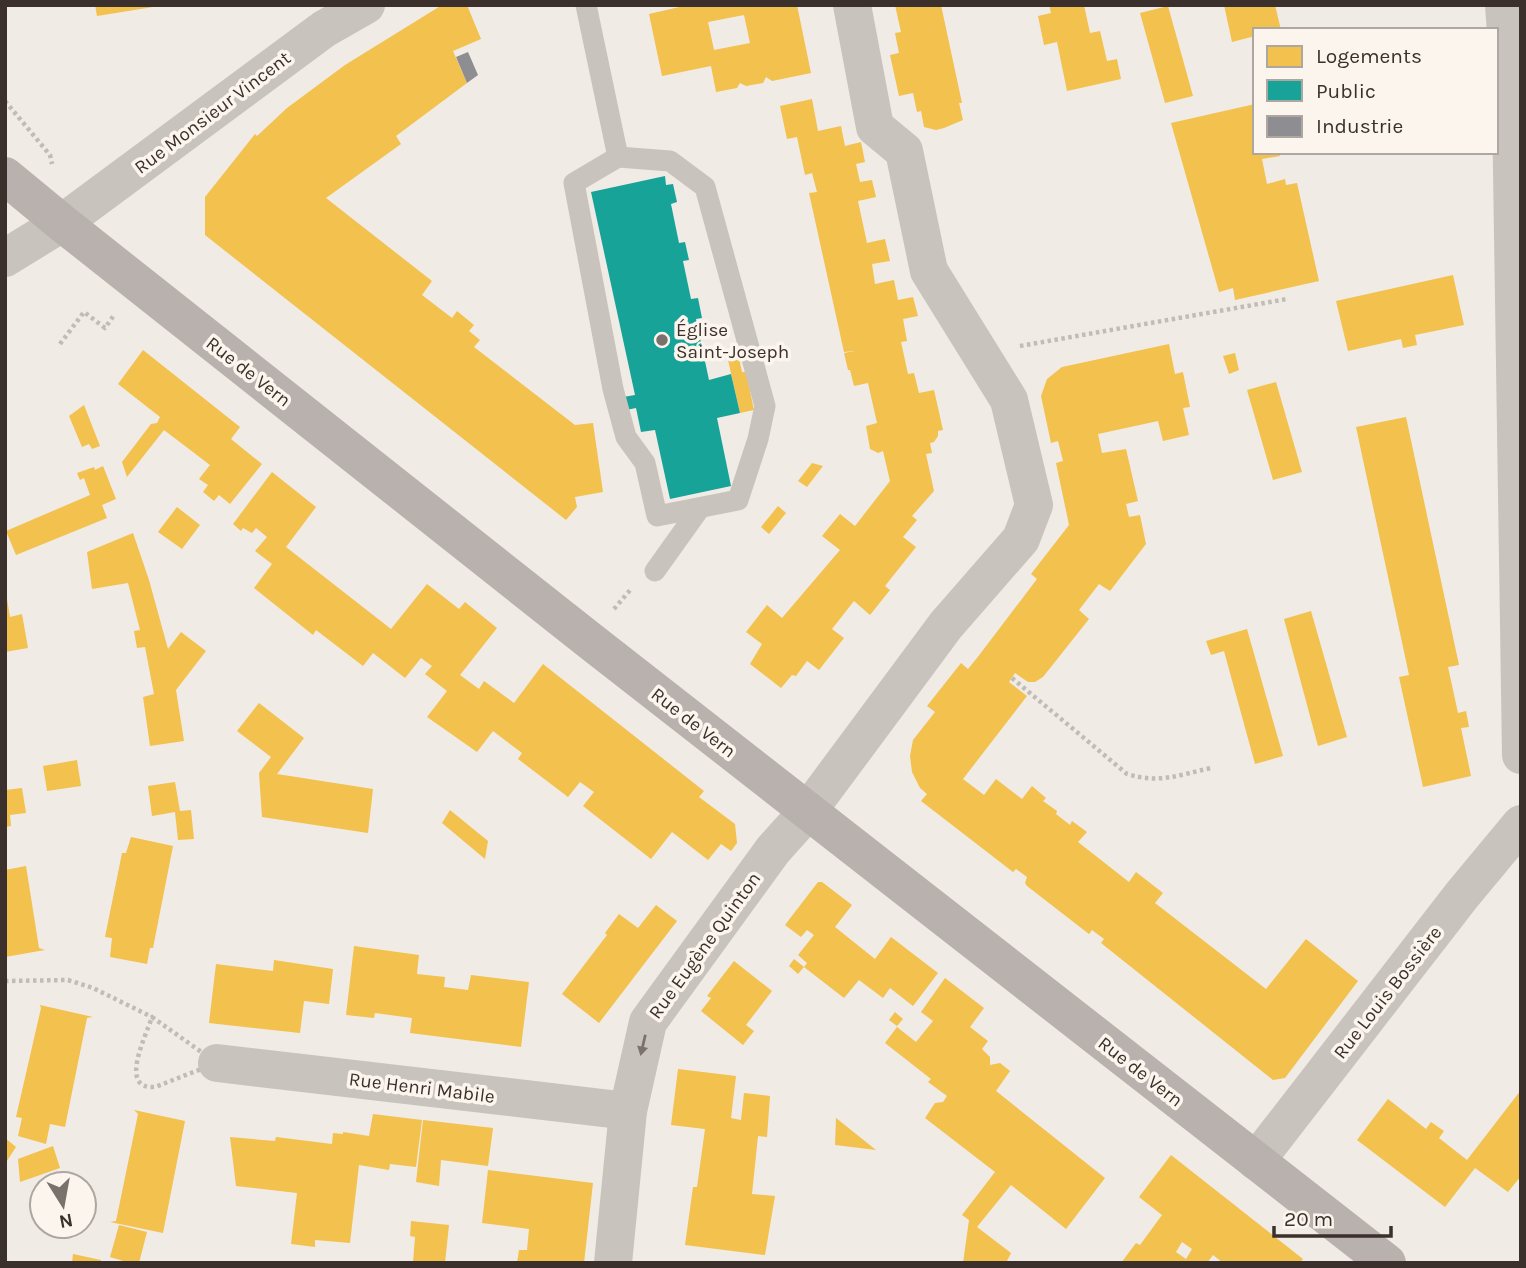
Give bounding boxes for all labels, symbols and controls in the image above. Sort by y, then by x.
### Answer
legend [1253,28,1498,154]
text: Logements [1316,44,1422,68]
street label: Rue Monsieur Vincent [130,47,295,179]
text: Public [1316,79,1376,103]
text: Industrie [1316,114,1403,138]
place label: Église Saint-Joseph [676,318,789,363]
street label: Rue de Vern [202,332,295,412]
marker: Église Saint-Joseph [654,332,670,348]
street label: Rue de Vern [647,683,740,763]
street label: Rue Eugène Quinton [644,868,765,1023]
street label: Rue Louis Bossière [1329,922,1446,1063]
street label: Rue de Vern [1094,1032,1187,1112]
one-way arrow [637,1034,648,1056]
street label: Rue Henri Mabile [348,1068,496,1108]
north arrow [28,1170,98,1240]
scale bar [1274,1194,1391,1238]
text: 20 m [1284,1207,1333,1231]
text: N [57,1209,75,1233]

